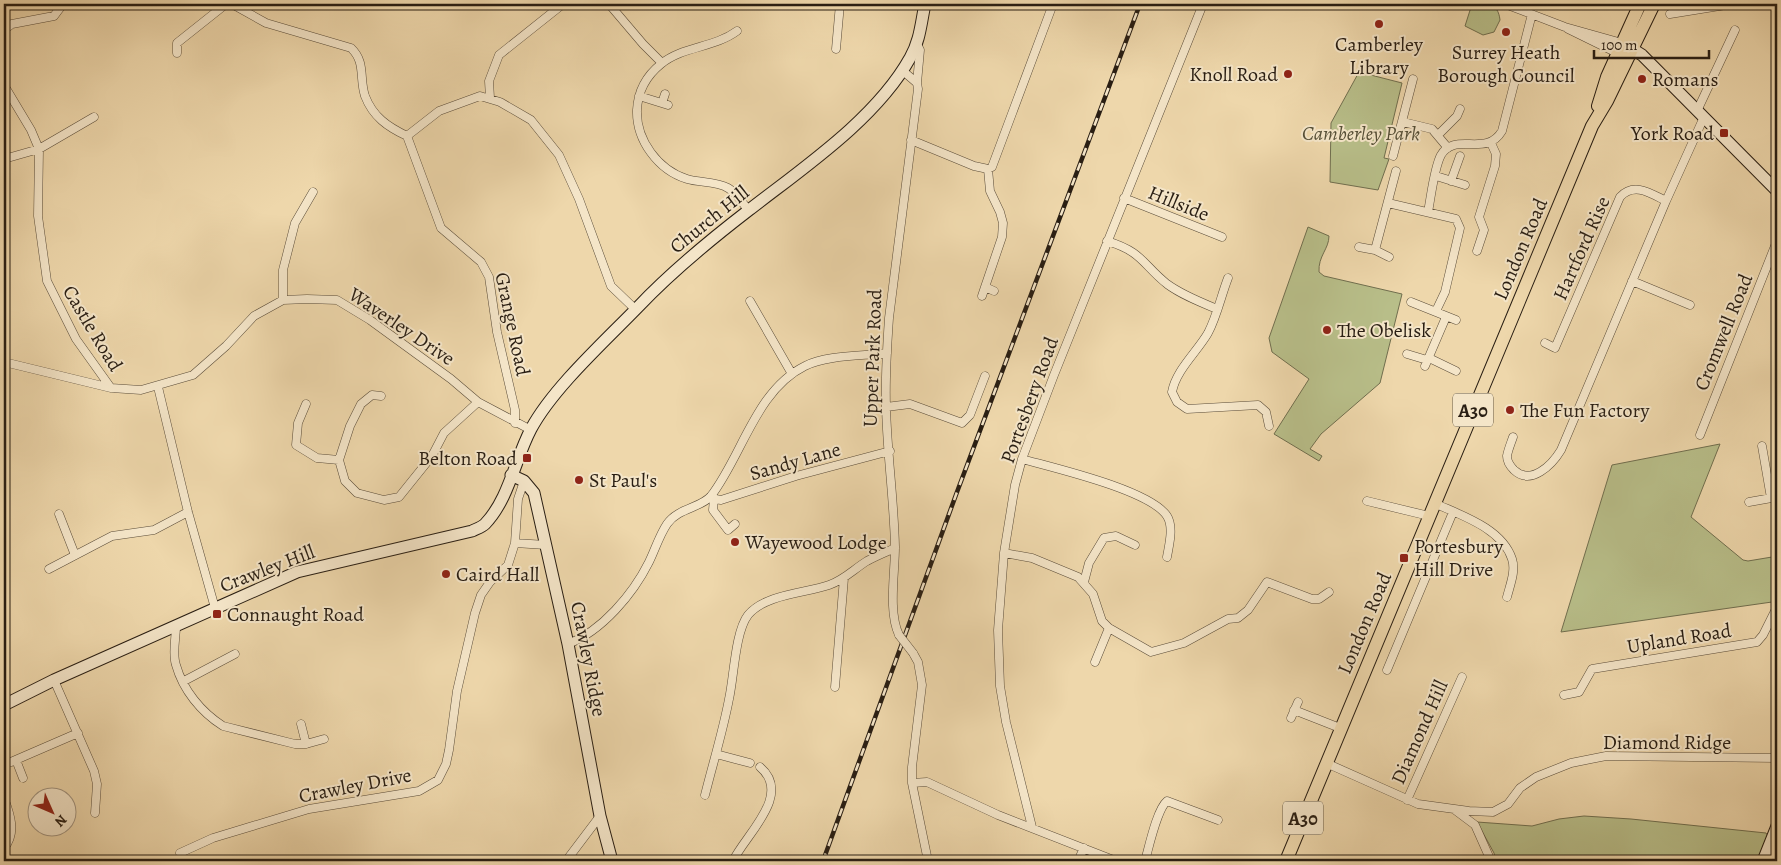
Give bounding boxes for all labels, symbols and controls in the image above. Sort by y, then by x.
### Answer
marker: Camberley Library [1373,18,1385,30]
marker: Surrey Heath Borough Council [1500,26,1512,38]
scale bar [1594,28,1708,60]
place label: Camberley Library [1335,31,1424,81]
text: 100 m [1601,35,1638,55]
place label: Surrey Heath Borough Council [1437,39,1575,89]
place label: Knoll Road [1189,61,1278,88]
place label: Romans [1652,66,1719,93]
marker: Knoll Road [1282,68,1294,80]
marker: Romans [1636,73,1648,85]
park label: Camberley Park [1302,120,1420,147]
place label: York Road [1630,120,1714,147]
marker: York Road [1718,127,1730,139]
street label: Church Hill [664,179,755,260]
street label: Hillside [1144,179,1213,228]
street label: Hartford Rise [1546,192,1616,305]
street label: London Road [1487,194,1554,304]
street label: Cromwell Road [1688,269,1759,395]
street label: Grange Road [488,270,537,379]
street label: Castle Road [56,280,129,377]
street label: Waverley Drive [342,280,460,372]
street label: Upper Park Road [857,288,888,427]
place label: The Obelisk [1337,317,1431,344]
marker: The Obelisk [1321,324,1333,336]
street label: Portesbery Road [994,333,1065,467]
road number: A30 [1453,394,1493,426]
place label: The Fun Factory [1520,397,1650,424]
marker: The Fun Factory [1504,404,1516,416]
street label: Sandy Lane [746,436,844,487]
place label: Belton Road [418,445,517,472]
marker: Belton Road [521,452,533,464]
place label: St Paul's [589,467,657,494]
marker: St Paul's [573,474,585,486]
place label: Wayewood Lodge [744,529,887,556]
place label: Portesbury Hill Drive [1414,533,1504,583]
marker: Wayewood Lodge [729,536,741,548]
street label: Crawley Hill [216,538,319,599]
marker: Portesbury Hill Drive [1398,552,1410,564]
place label: Caird Hall [456,561,540,588]
marker: Caird Hall [440,568,452,580]
street label: London Road [1331,568,1398,678]
street label: Crawley Ridge [564,599,613,719]
place label: Connaught Road [227,601,364,628]
marker: Connaught Road [211,608,223,620]
street label: Upland Road [1625,617,1733,660]
street label: Diamond Hill [1384,676,1455,789]
street label: Diamond Ridge [1603,729,1731,756]
street label: Crawley Drive [296,761,414,810]
north arrow [28,788,78,838]
road number: A30 [1283,801,1323,834]
text: N [51,811,71,831]

